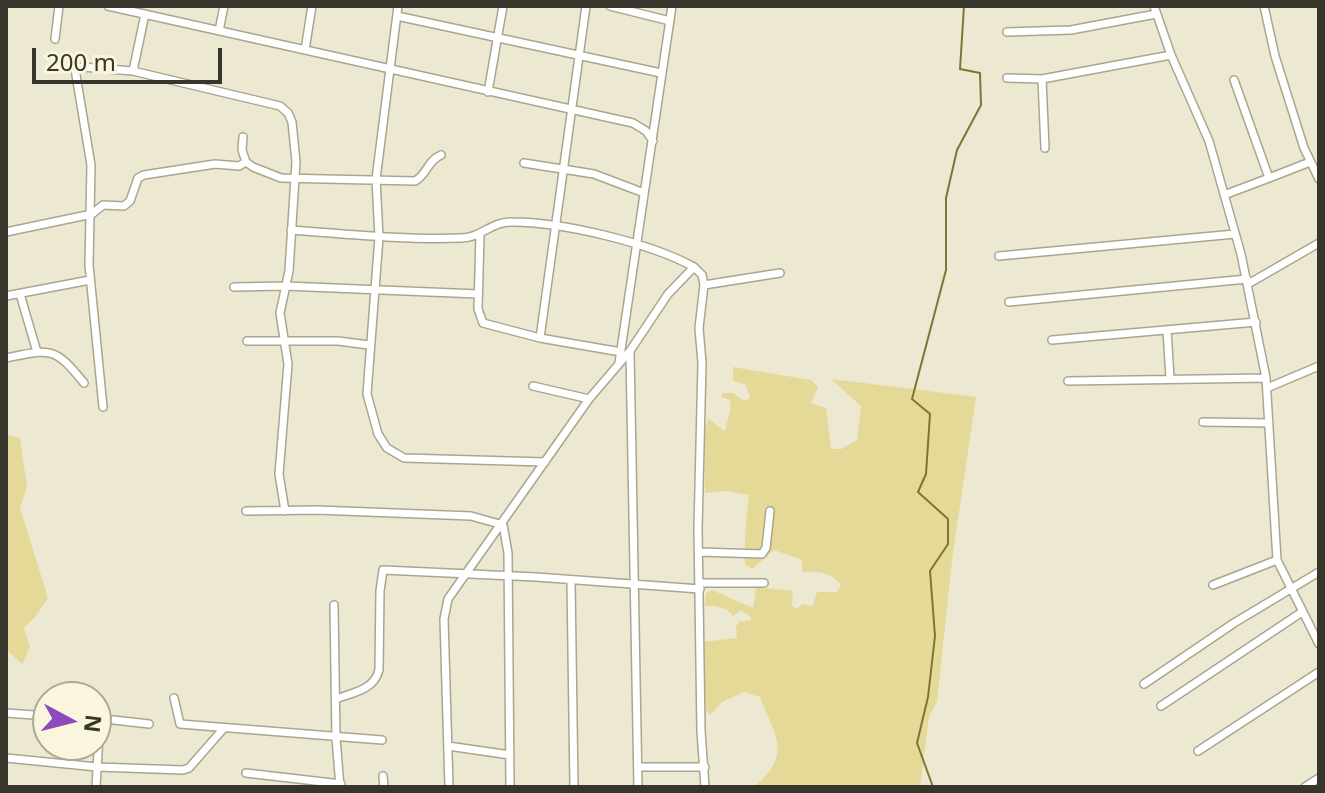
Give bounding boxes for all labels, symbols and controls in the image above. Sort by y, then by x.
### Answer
scale bar [36,32,226,82]
text: 200 m [46,45,116,78]
north arrow [32,681,112,761]
text: N [78,713,110,734]

